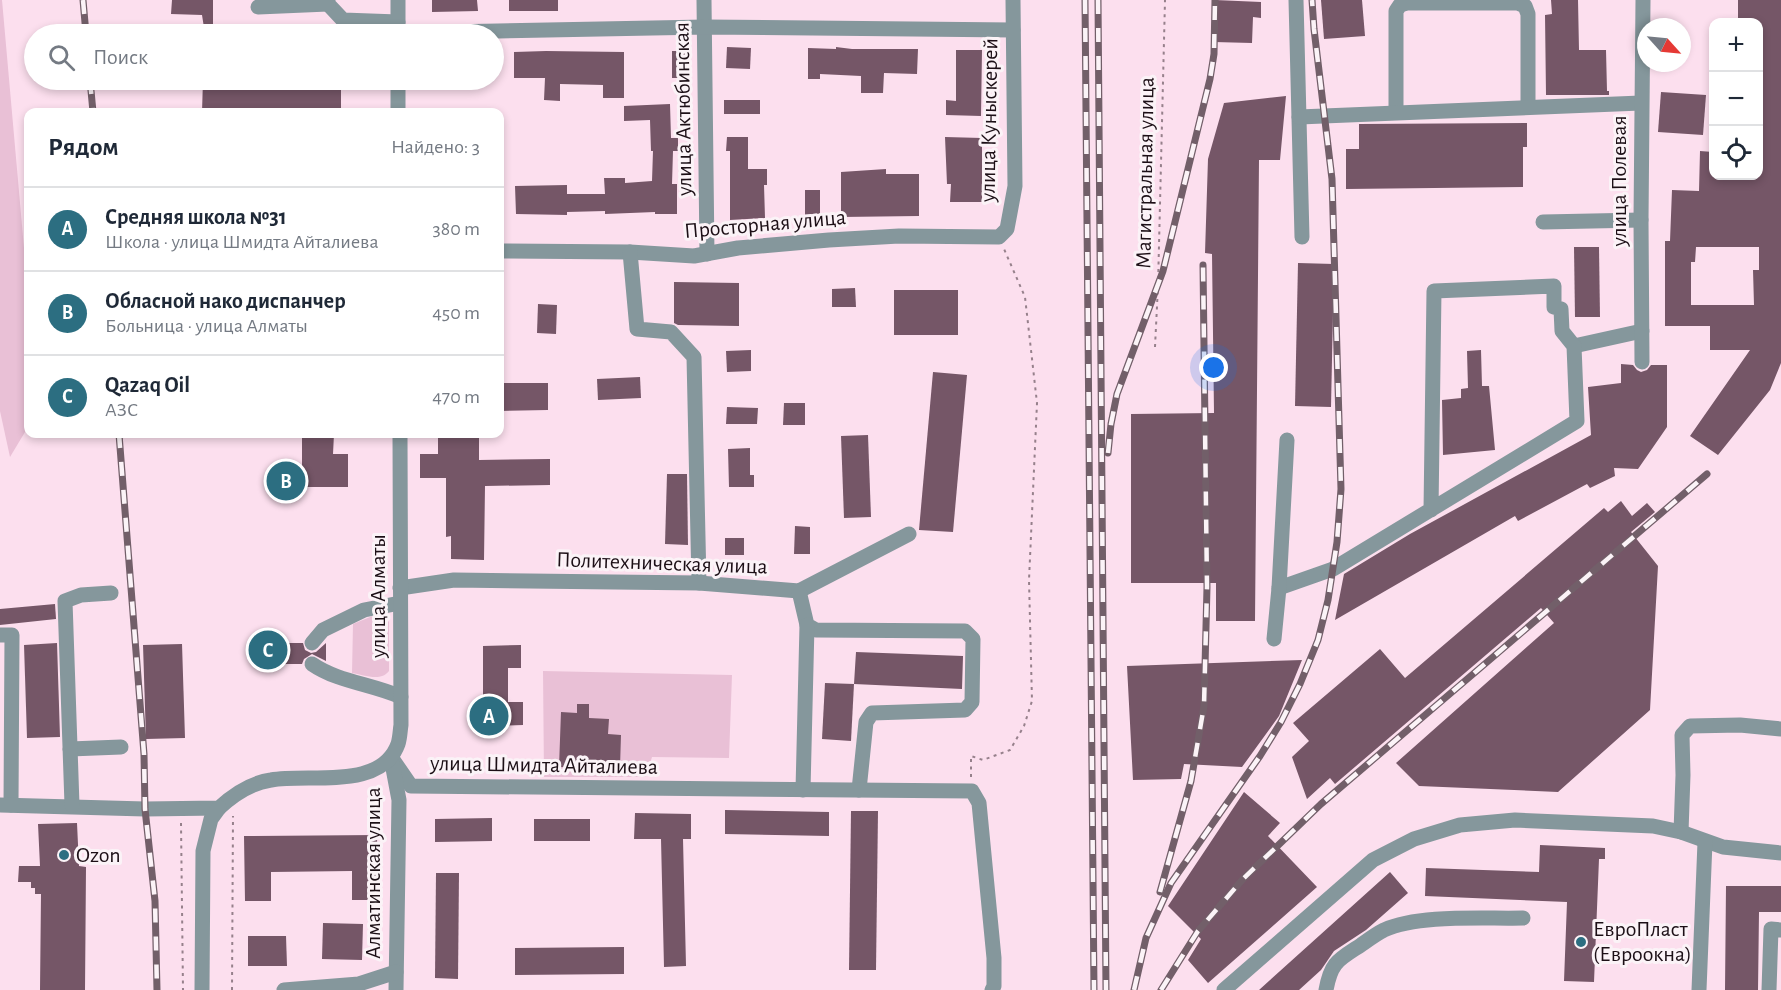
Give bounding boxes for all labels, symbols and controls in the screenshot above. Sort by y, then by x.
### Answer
north arrow [1637,18,1691,72]
map controls [1709,18,1763,180]
button: + [1709,18,1763,72]
street label: улица Актюбинская [670,22,696,197]
search box [24,24,504,90]
street label: улица Куныскерей [977,38,1001,203]
icon: search [45,41,78,74]
text: Поиск [93,46,148,68]
button: − [1709,72,1763,126]
street label: Магистральная улица [1132,77,1158,269]
street label: улица Полевая [1608,115,1630,248]
button: locate [1709,126,1763,180]
text: Рядом [48,134,119,160]
text: Найдено: 3 [391,137,480,157]
text: Средняя школа №31 [105,206,287,228]
street label: Просторная улица [683,206,847,242]
text: A [62,219,74,239]
text: 380 m [432,219,480,239]
text: Школа · улица Шмидта Айталиева [105,232,379,252]
text: Обласной нако диспанчер [105,290,346,312]
text: B [62,303,73,323]
text: 450 m [432,303,480,323]
text: Больница · улица Алматы [105,316,308,336]
your location [1199,353,1228,382]
text: Qazaq Oil [105,374,190,396]
text: C [62,387,73,407]
text: 470 m [432,387,480,407]
text: АЗС [105,400,138,420]
pin: B [266,458,306,504]
street label: улица Алматы [367,534,389,659]
street label: Политехническая улица [556,548,768,578]
pin: C [248,628,288,672]
pin: A [470,694,508,738]
street label: улица Шмидта Айталиева [429,752,658,778]
street label: Алматинская улица [362,787,384,959]
place label: Ozon [76,844,121,866]
marker: Ozon [57,848,71,862]
place label: ЕвроПласт (Евроокна) [1593,918,1692,965]
marker: ЕвроПласт (Евроокна) [1574,935,1588,949]

